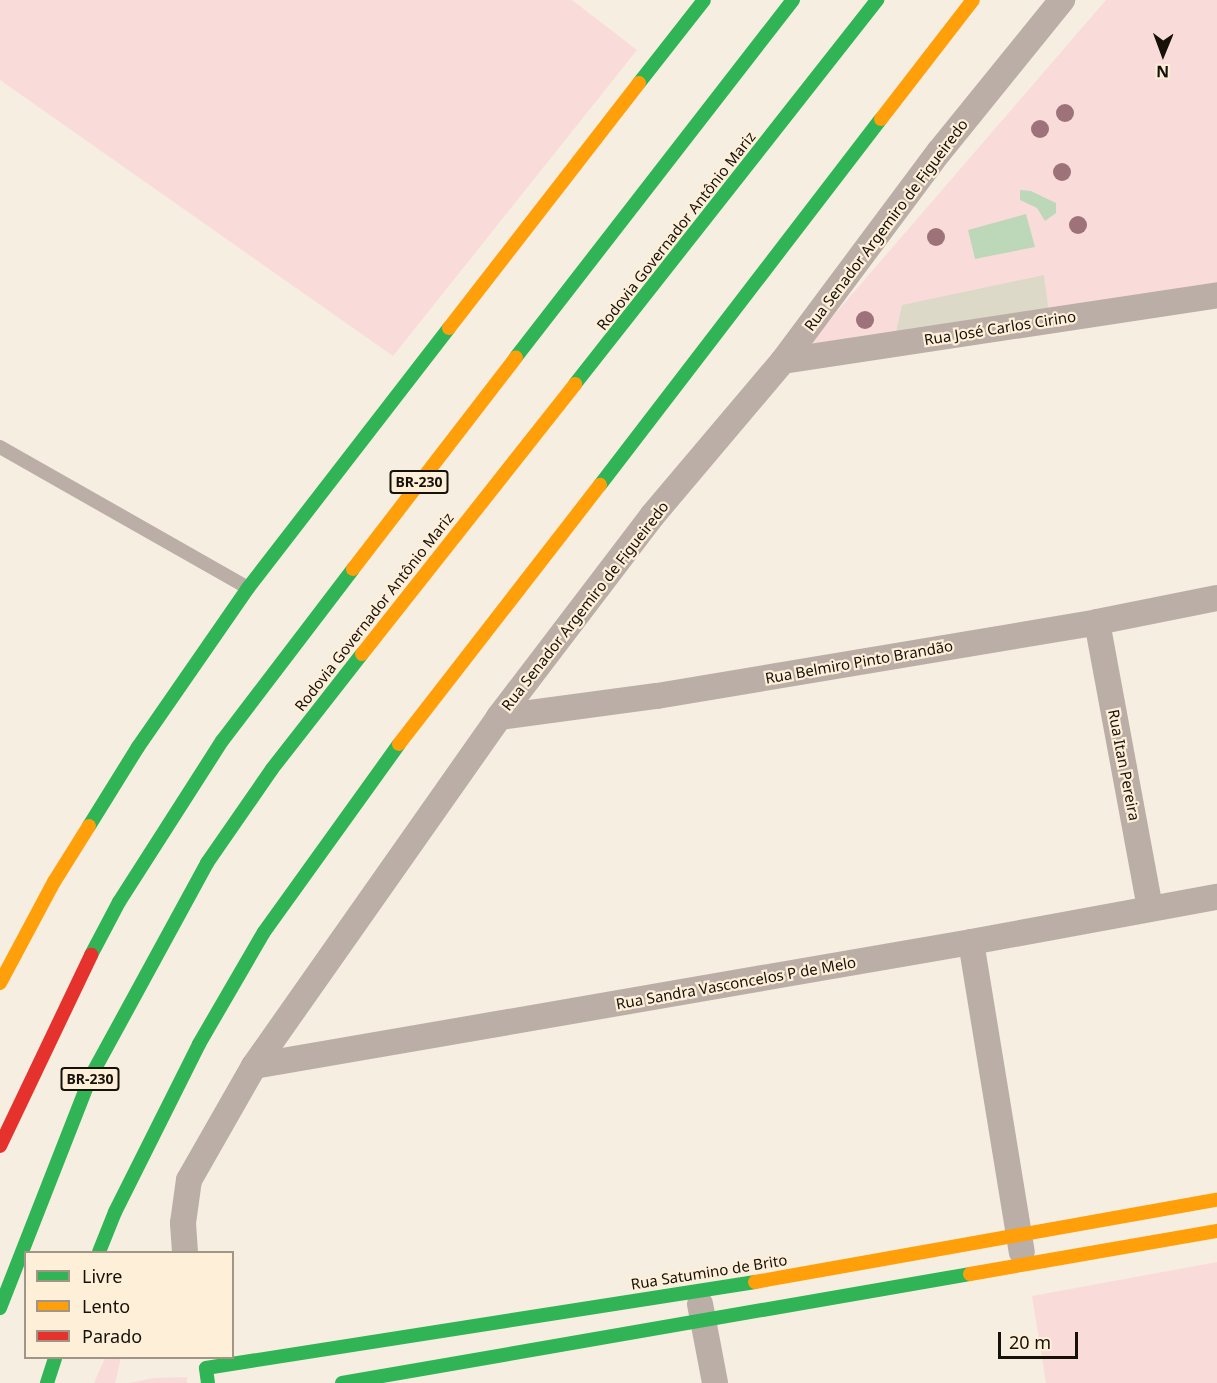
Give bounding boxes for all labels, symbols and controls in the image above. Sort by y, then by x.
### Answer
north arrow [1133,24,1193,84]
text: N [1156,61,1169,83]
street label: Rua Senador Argemiro de Figueiredo [800,116,972,334]
street label: Rodovia Governador Antônio Mariz [593,128,759,334]
street label: Rua José Carlos Cirino [923,307,1077,349]
road number: BR-230 [389,471,449,493]
street label: Rua Senador Argemiro de Figueiredo [498,498,672,714]
street label: Rodovia Governador Antônio Mariz [291,509,457,715]
street label: Rua Belmiro Pinto Brandão [764,637,954,687]
street label: Rua Itan Pereira [1104,708,1144,822]
street label: Rua Sandra Vasconcelos P de Melo [615,953,857,1013]
road number: BR-230 [60,1068,120,1090]
legend [24,1251,234,1359]
street label: Rua Satumino de Brito [629,1251,789,1293]
text: Livre [82,1264,122,1288]
text: Lento [82,1294,130,1318]
scale bar [1001,1320,1080,1358]
text: Parado [82,1324,142,1348]
text: 20 m [1009,1330,1051,1354]

